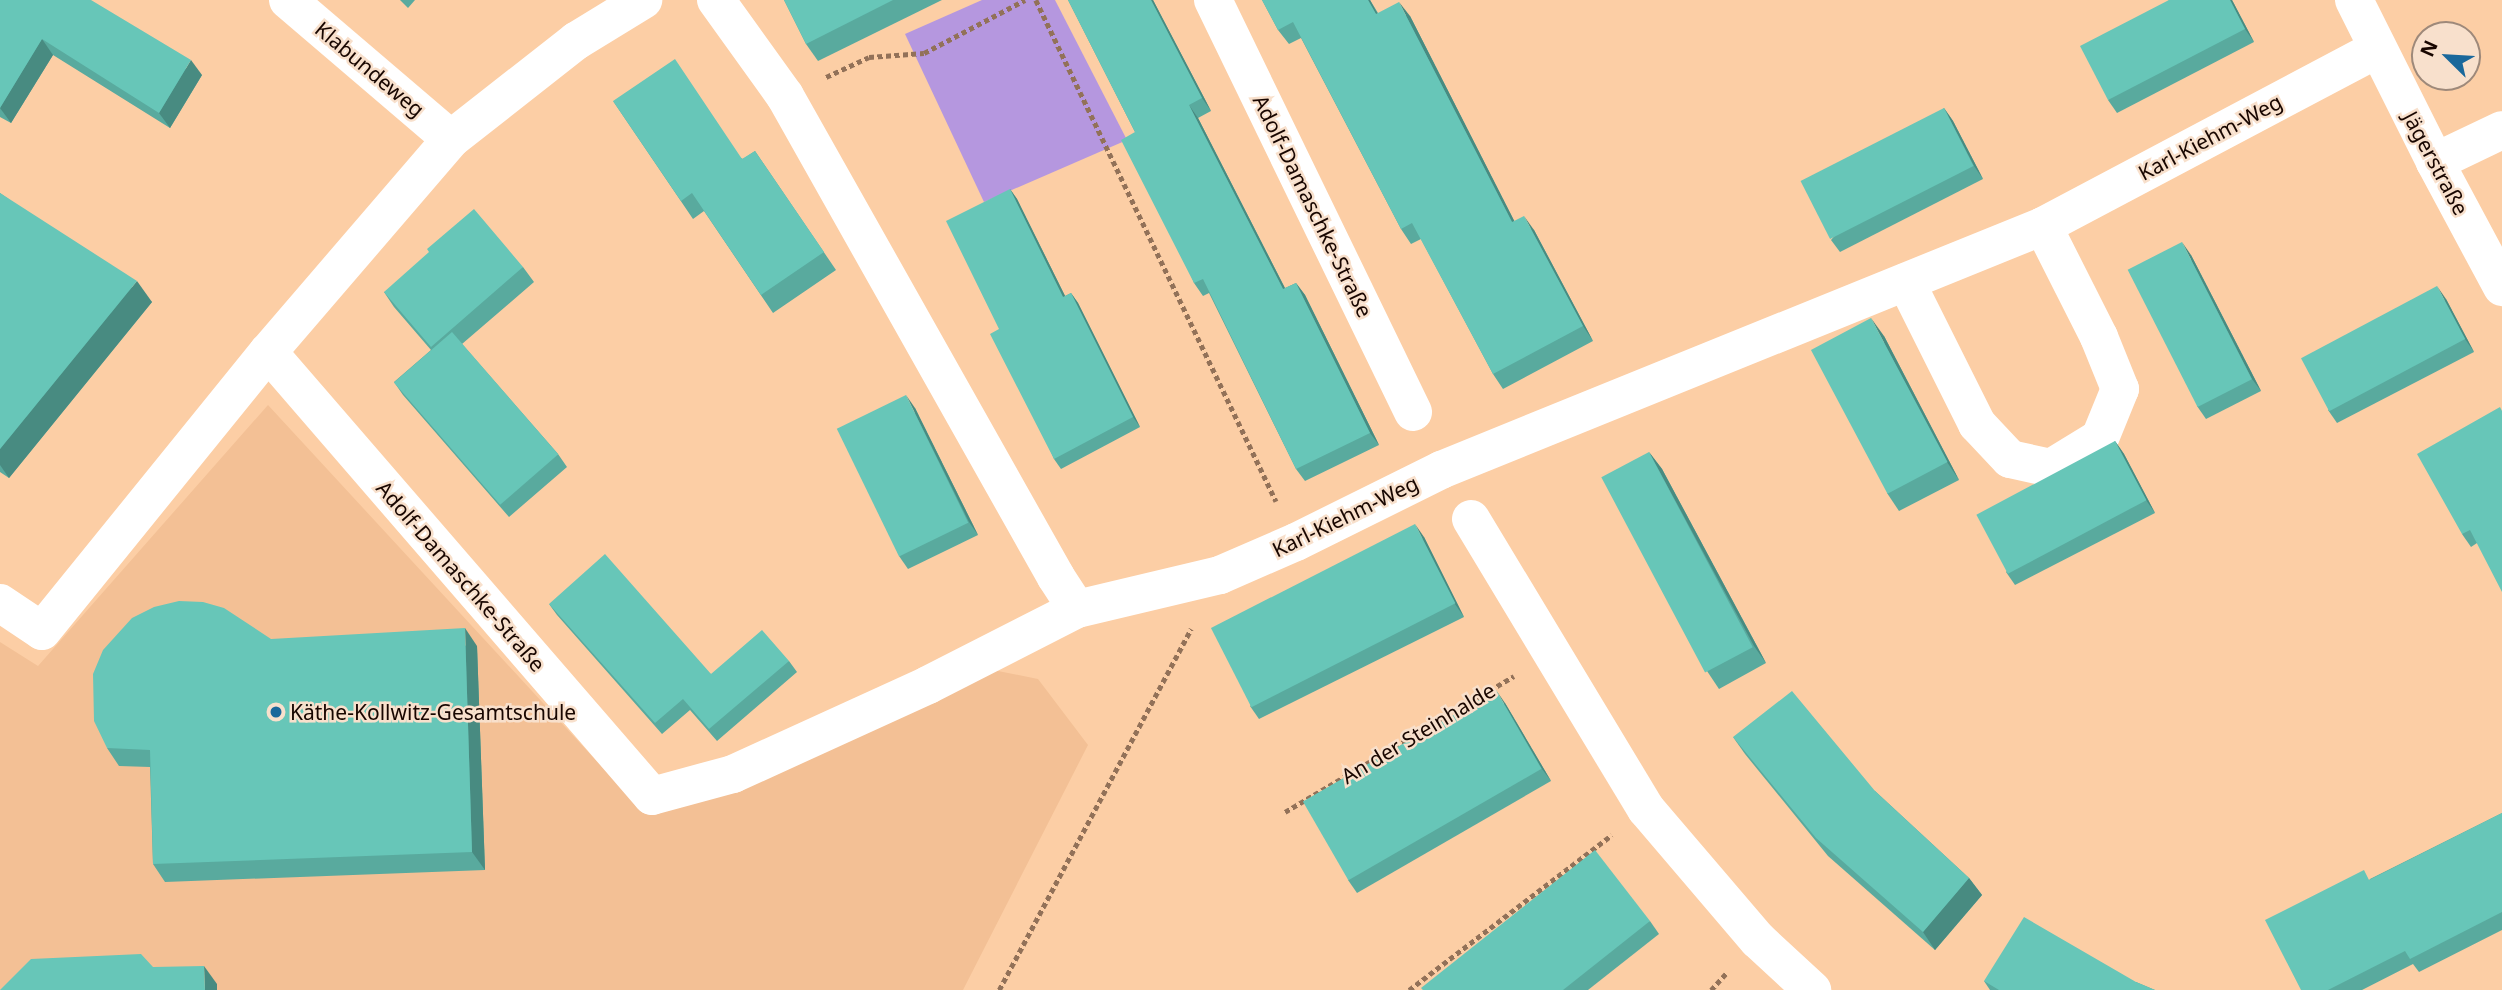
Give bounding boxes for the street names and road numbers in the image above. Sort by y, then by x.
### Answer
street label: Klabundeweg [310,16,430,122]
street label: Karl-Kiehm-Weg [2134,89,2286,185]
street label: Adolf-Damaschke-Straße [1248,91,1378,321]
street label: Jägerstraße [2398,107,2474,219]
street label: Karl-Kiehm-Weg [1268,470,1422,562]
street label: Adolf-Damaschke-Straße [371,476,551,676]
street label: An der Steinhalde [1336,677,1500,789]

